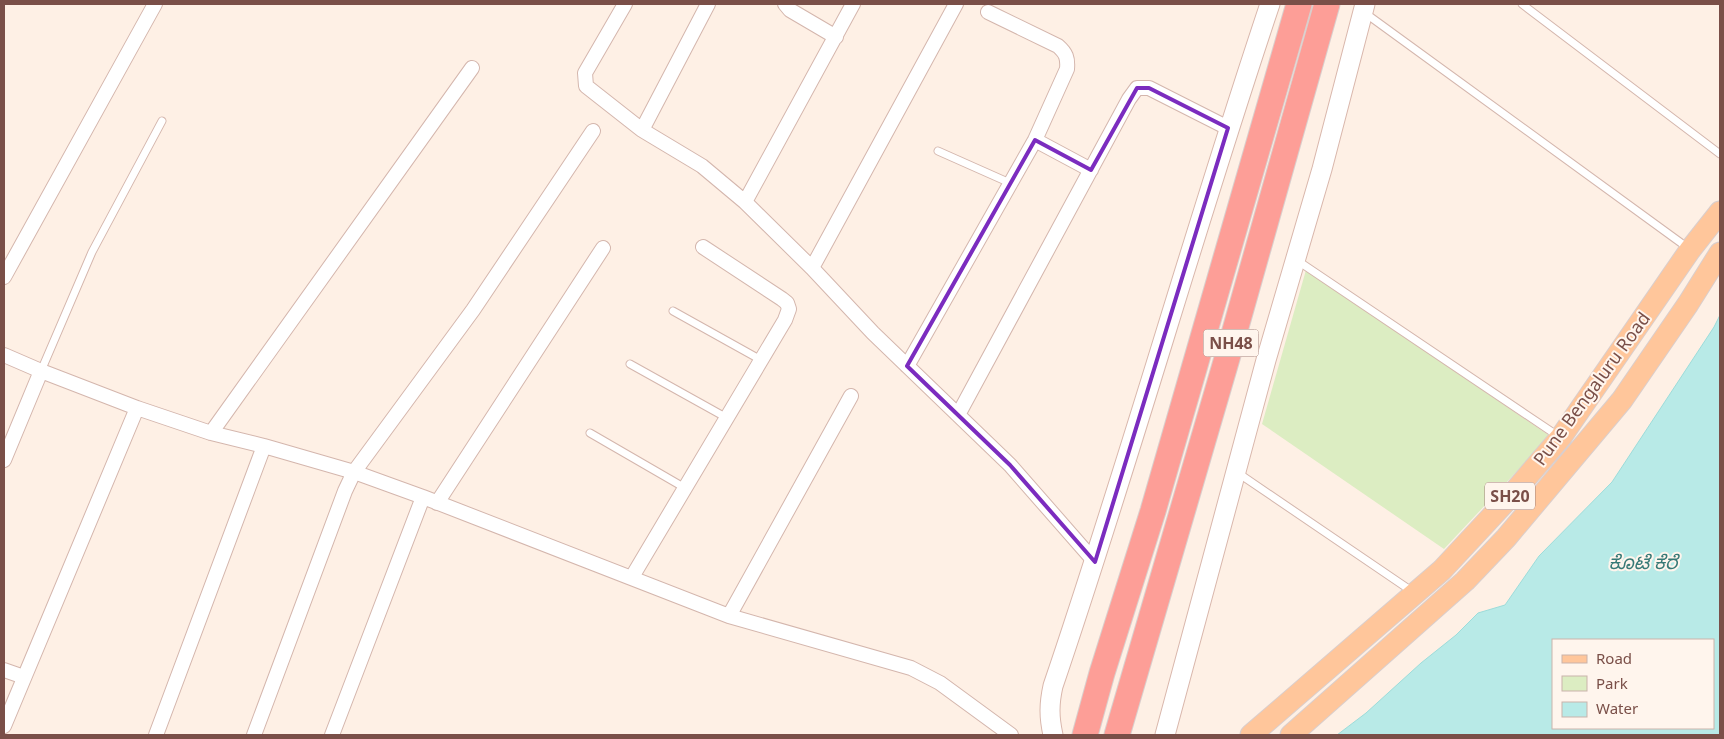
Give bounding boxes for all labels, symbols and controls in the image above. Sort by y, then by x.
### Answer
street label: Pune Bengaluru Road [1527,307,1655,470]
road number: NH48 [1204,329,1258,356]
road number: SH20 [1485,482,1535,510]
water label: ಕೊಟೆ ಕೆರೆ [1609,549,1680,575]
legend [1552,639,1714,729]
text: Road [1596,648,1632,668]
text: Park [1596,673,1628,693]
text: Water [1596,698,1638,718]

